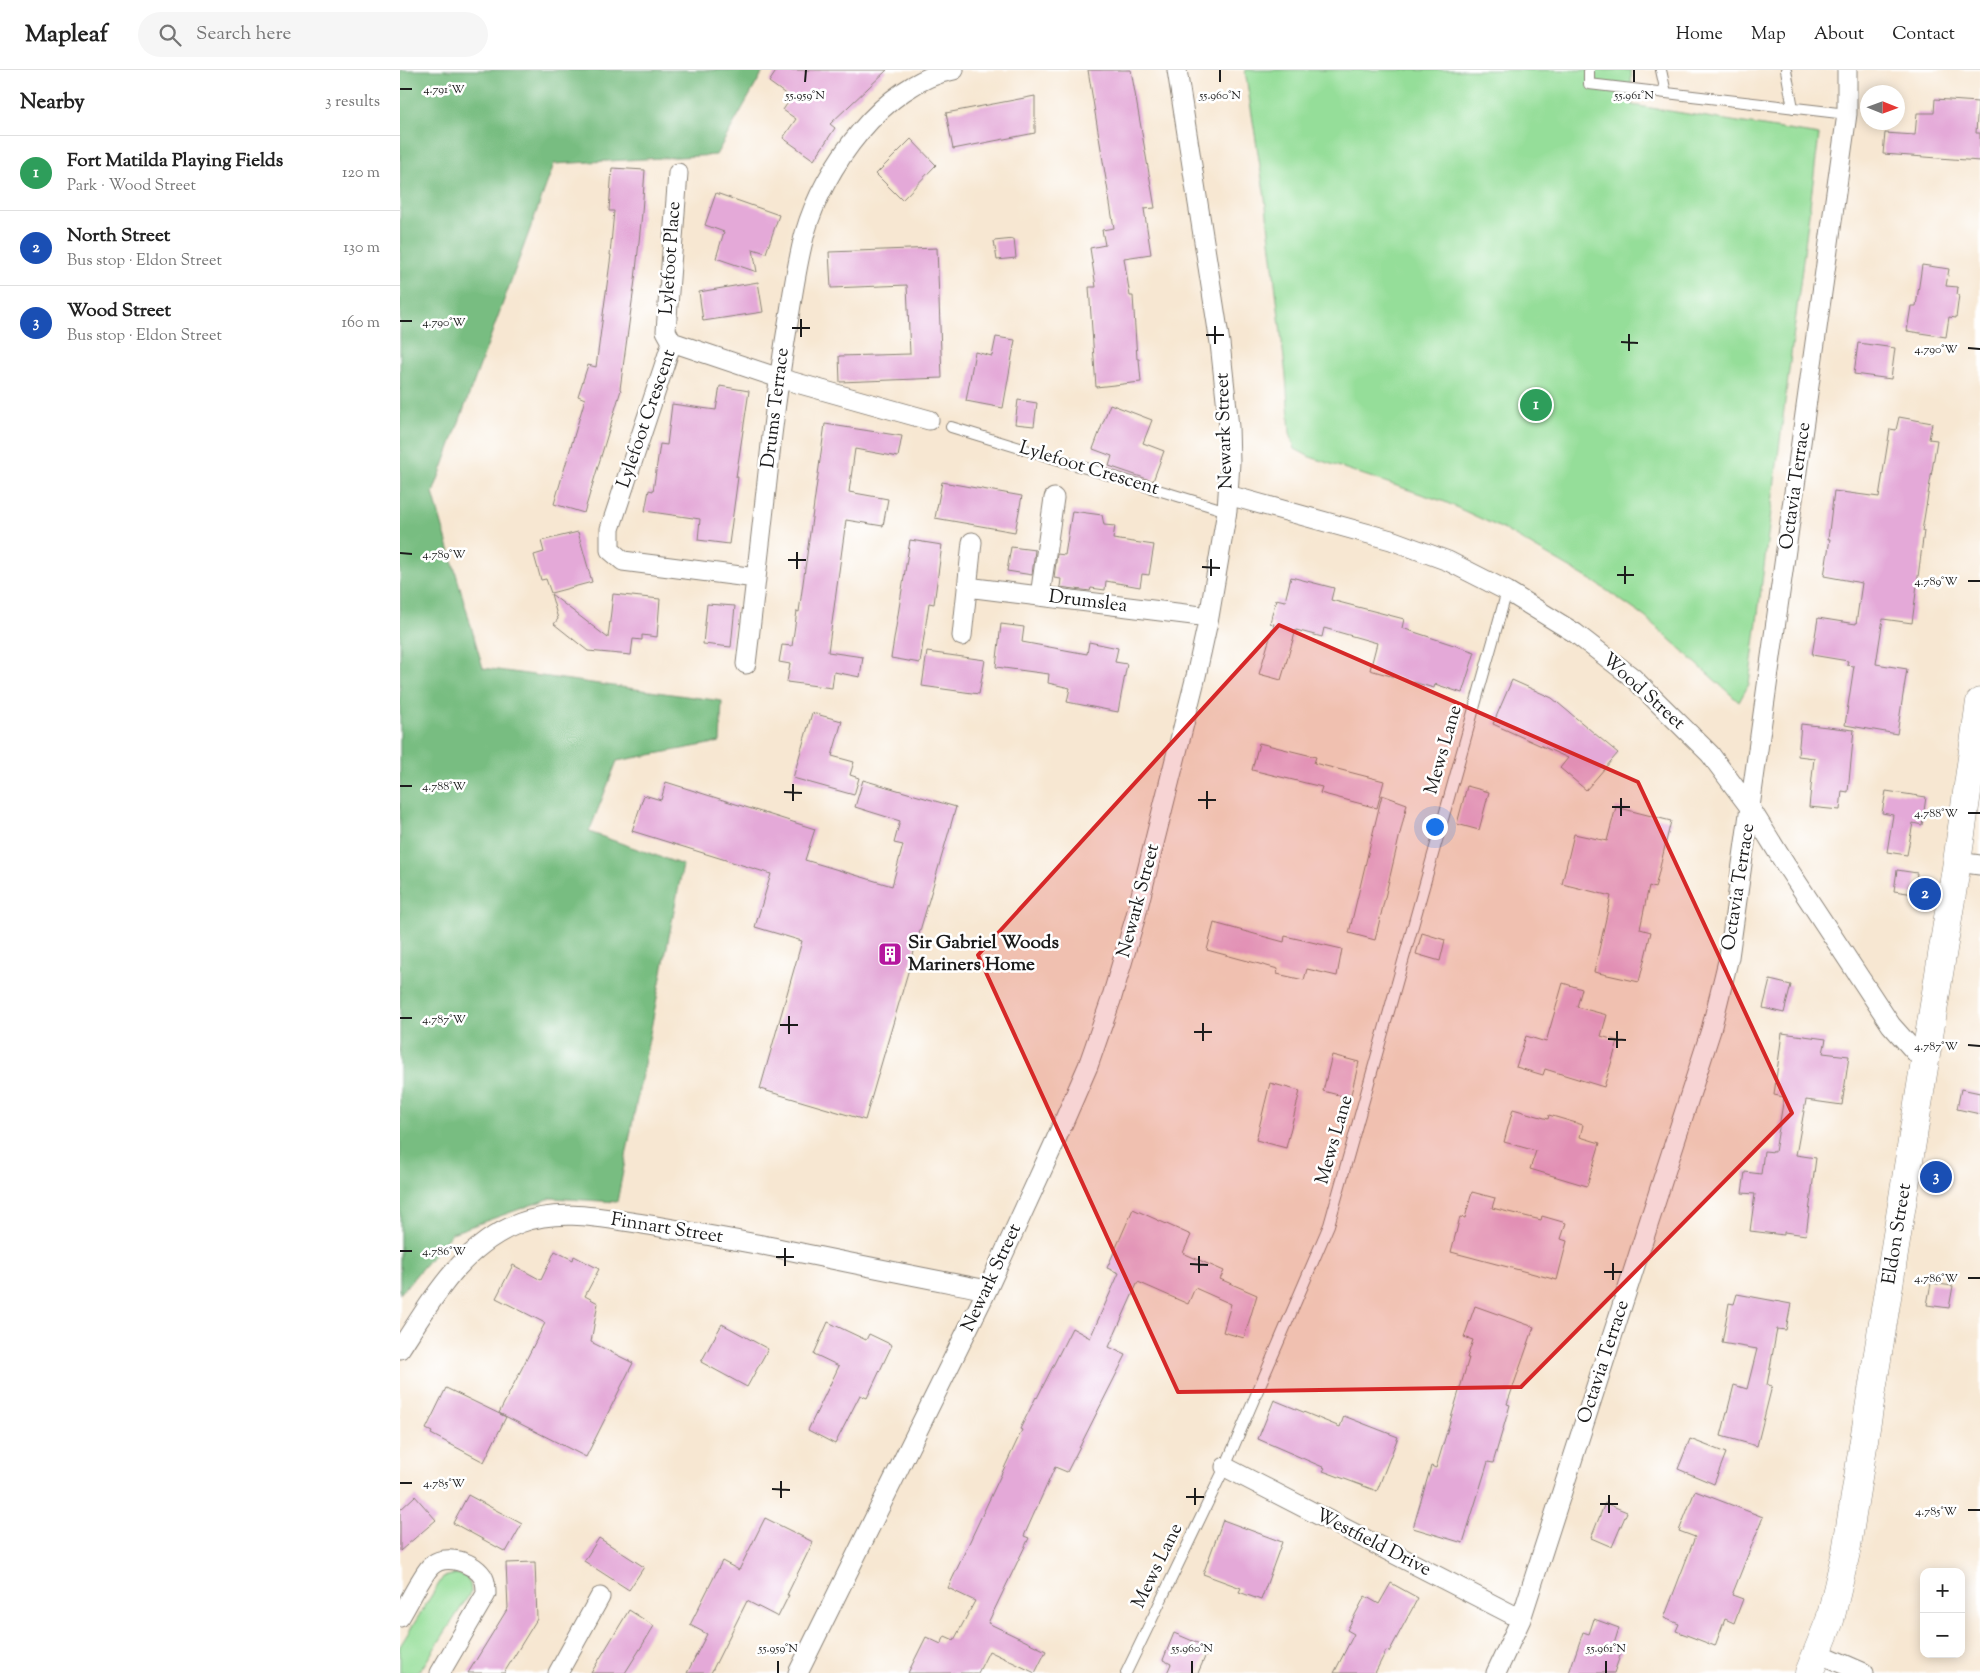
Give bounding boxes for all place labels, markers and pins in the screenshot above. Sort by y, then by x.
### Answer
pin: 1 [1520,386,1552,424]
pin: 2 [1909,875,1941,913]
place label: Sir Gabriel Woods Mariners Home [908,930,1060,979]
building icon: Sir Gabriel Woods Mariners Home [877,941,903,967]
pin: 3 [1920,1158,1952,1196]

